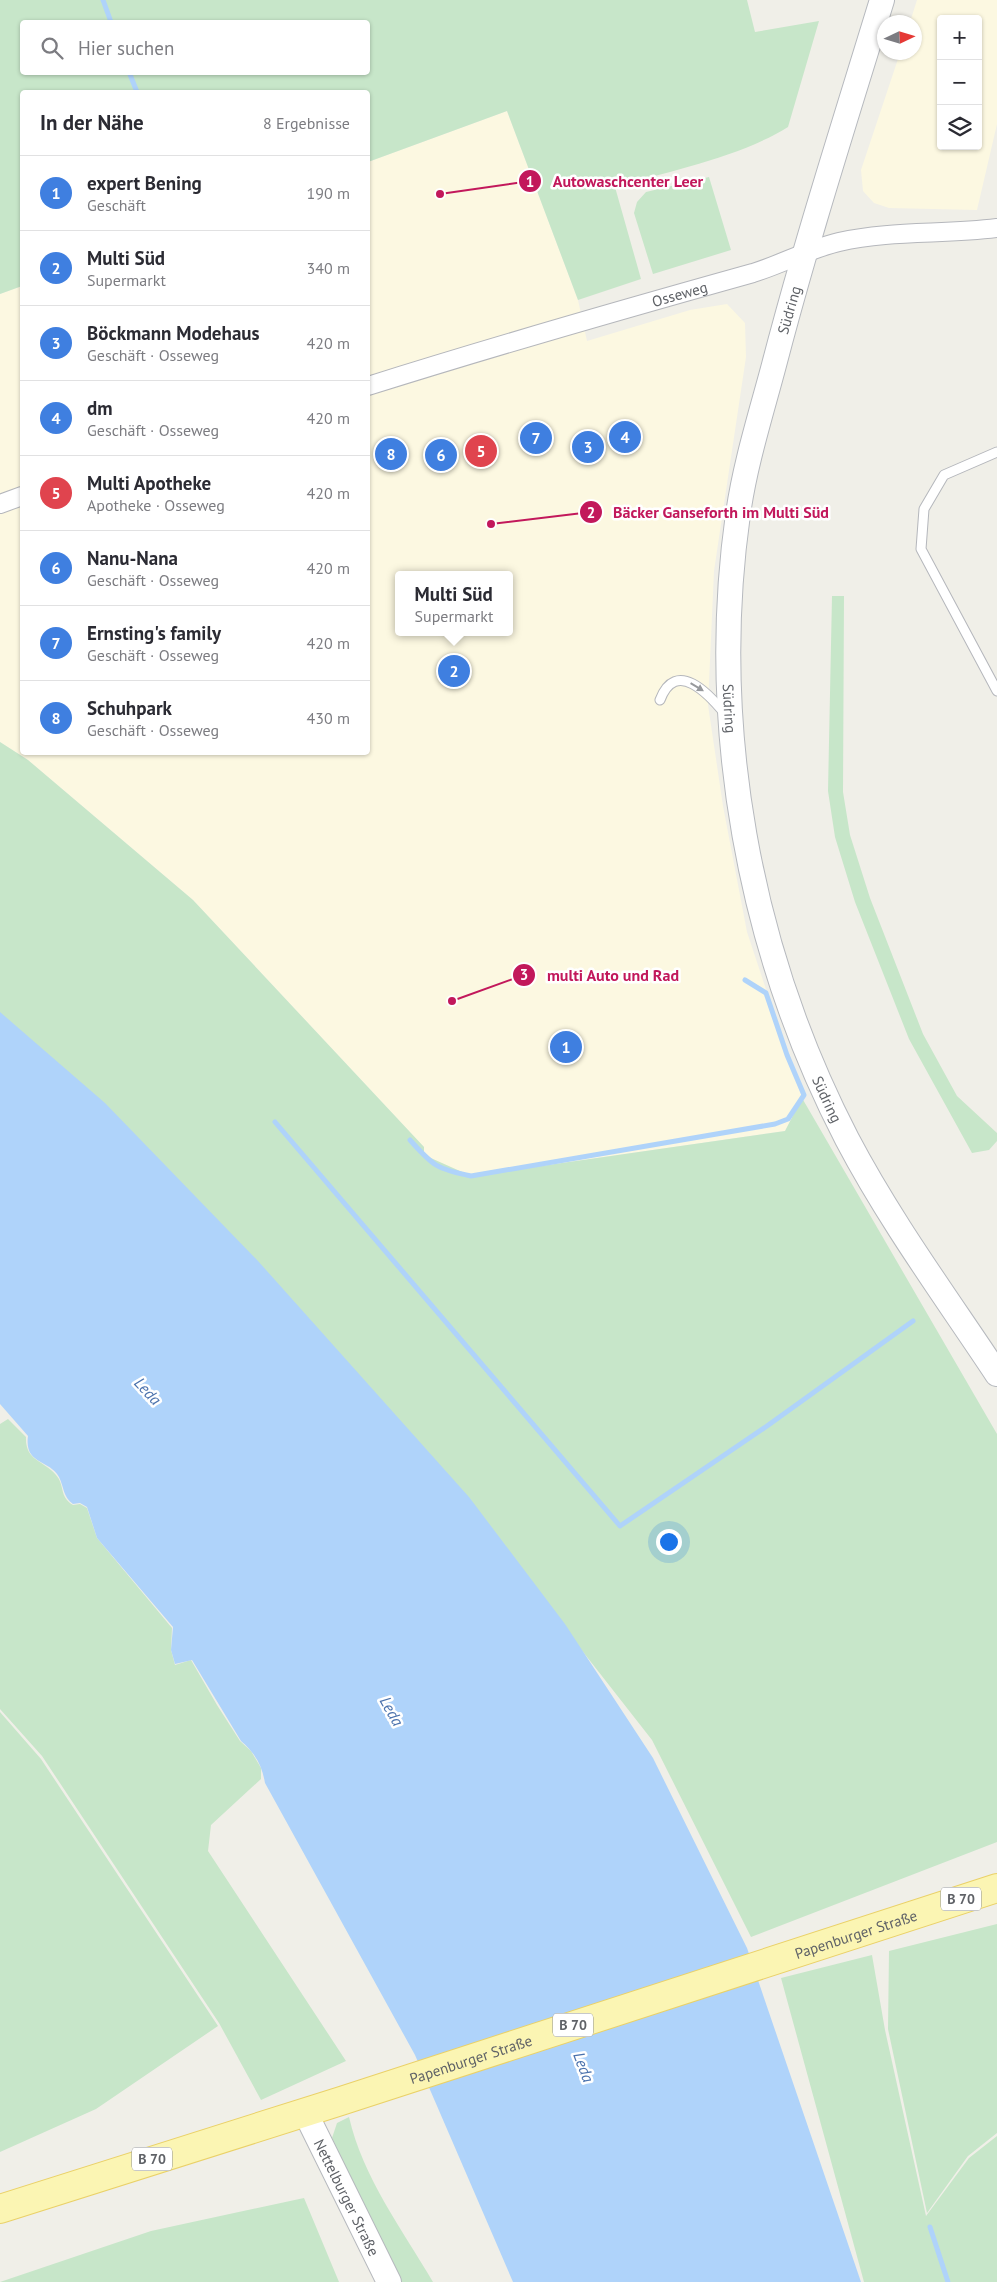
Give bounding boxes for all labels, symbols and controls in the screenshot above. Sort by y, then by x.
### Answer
north arrow [877,15,922,60]
map controls [937,15,982,150]
button: + [937,15,982,60]
search box [20,20,370,75]
icon: search [38,34,66,62]
text: Hier suchen [78,36,174,60]
button: − [937,60,982,105]
button: layers [937,105,982,150]
text: In der Nähe [40,109,144,136]
text: 8 Ergebnisse [263,113,350,133]
callout: Autowaschcenter Leer [517,166,713,197]
text: expert Bening [87,171,202,195]
text: Autowaschcenter Leer [553,171,704,191]
text: 1 [526,172,534,191]
text: 1 [51,183,61,203]
text: 190 m [307,183,350,203]
text: Geschäft [87,195,146,215]
text: Multi Süd [87,246,165,270]
text: 2 [51,258,61,278]
text: 340 m [307,258,350,278]
text: Supermarkt [87,270,166,290]
street label: Osseweg [650,277,709,311]
street label: Südring [773,284,805,336]
text: Böckmann Modehaus [87,321,260,345]
text: 3 [51,333,61,353]
text: 420 m [307,333,350,353]
text: Geschäft · Osseweg [87,345,219,365]
text: dm [87,396,113,420]
text: 4 [51,408,61,428]
text: 420 m [307,408,350,428]
pin: 4 [609,418,641,456]
pin: 7 [520,419,552,457]
text: Geschäft · Osseweg [87,420,219,440]
pin: 3 [572,428,604,466]
pin: 5 [465,432,497,470]
pin: 8 [375,435,407,473]
pin: 6 [425,436,457,474]
text: Multi Apotheke [87,471,211,495]
text: 5 [51,483,61,503]
text: 420 m [307,483,350,503]
text: Apotheke · Osseweg [87,495,225,515]
callout: Bäcker Ganseforth im Multi Süd [578,497,839,528]
text: Bäcker Ganseforth im Multi Süd [613,502,829,522]
text: 2 [587,503,595,522]
text: Nanu-Nana [87,546,178,570]
text: 6 [51,558,61,578]
text: 420 m [307,558,350,578]
text: Geschäft · Osseweg [87,570,219,590]
popup [395,571,513,636]
text: Multi Süd [415,582,493,606]
text: Supermarkt [415,606,493,626]
text: Ernsting's family [87,621,221,645]
text: 7 [51,633,61,653]
text: 420 m [307,633,350,653]
text: Geschäft · Osseweg [87,645,219,665]
pin: 2 [438,652,470,690]
one-way arrow [689,683,704,691]
street label: Südring [719,683,741,734]
text: Schuhpark [87,696,172,720]
text: 8 [51,708,61,728]
text: 430 m [307,708,350,728]
text: Geschäft · Osseweg [87,720,219,740]
callout: multi Auto und Rad [512,960,690,991]
text: 3 [520,965,528,984]
text: multi Auto und Rad [547,965,679,985]
pin: 1 [550,1028,582,1066]
street label: Südring [809,1073,847,1126]
water label: Leda [130,1373,166,1409]
your location [656,1529,682,1555]
water label: Leda [376,1693,408,1729]
road number: B 70 [941,1888,981,1910]
street label: Papenburger Straße [792,1905,919,1963]
road number: B 70 [553,2014,593,2036]
street label: Papenburger Straße [407,2030,534,2088]
water label: Leda [569,2049,599,2085]
street label: Nettelburger Straße [310,2136,384,2259]
road number: B 70 [132,2148,172,2170]

